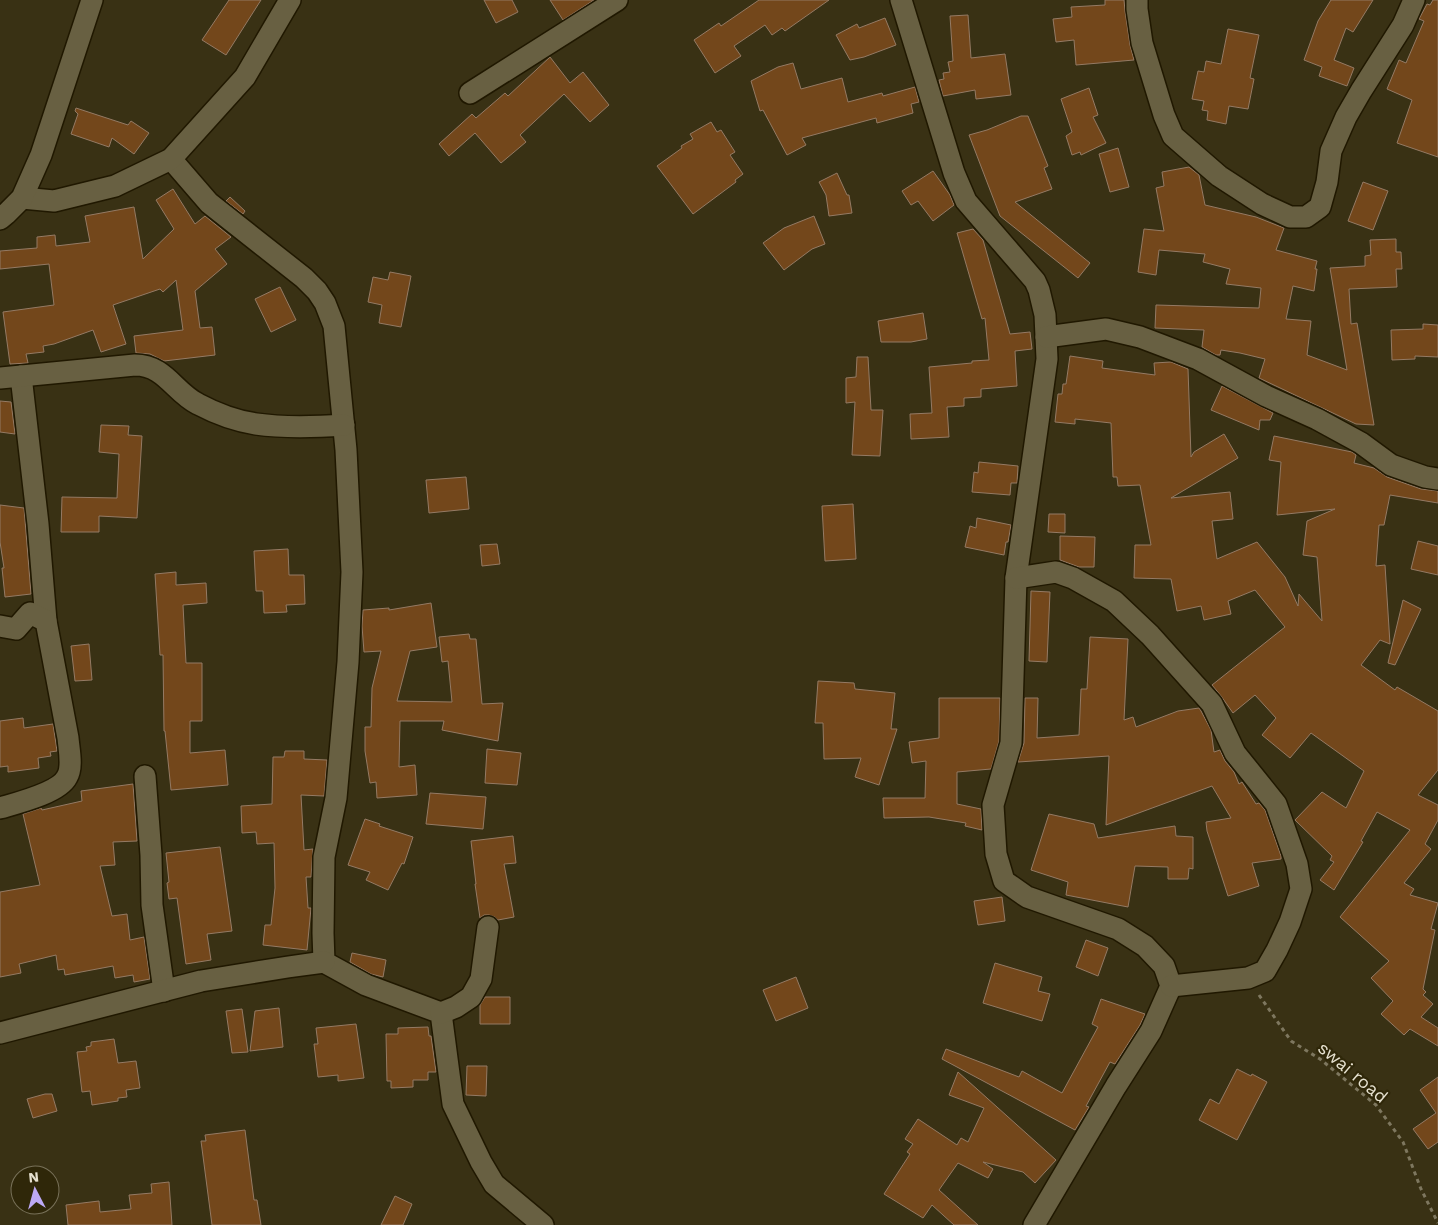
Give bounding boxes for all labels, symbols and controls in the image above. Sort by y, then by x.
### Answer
street label: swai road [1314,1037,1392,1107]
north arrow [10,1165,60,1215]
text: N [28,1169,40,1186]

